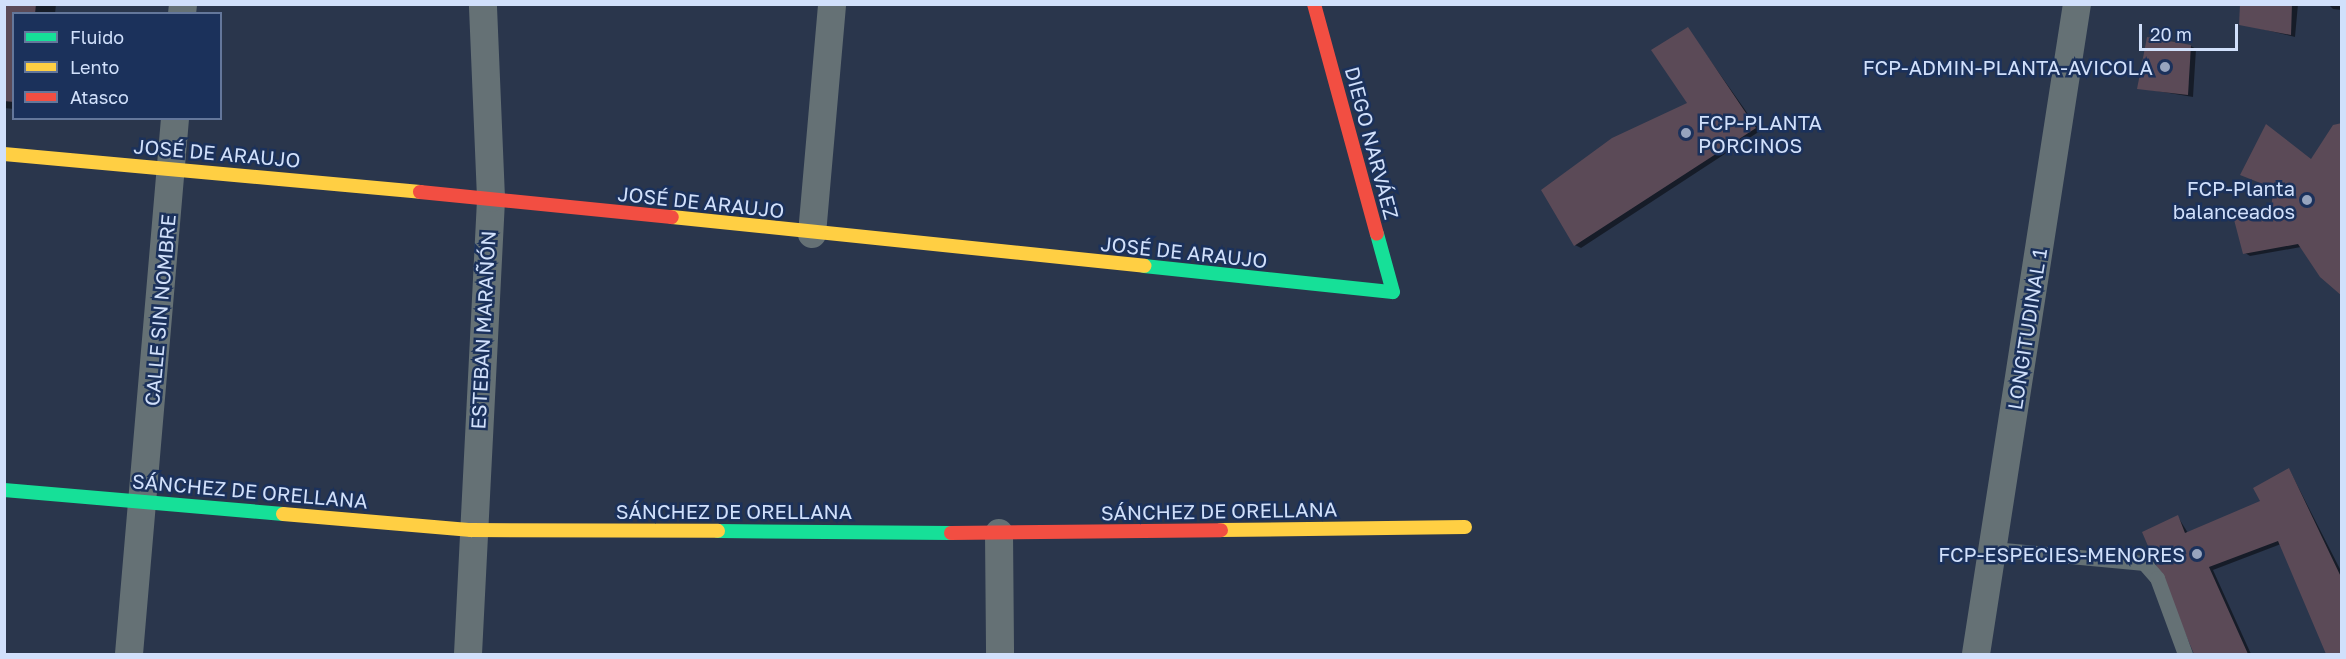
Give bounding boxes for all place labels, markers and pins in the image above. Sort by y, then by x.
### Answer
place label: FCP-ADMIN-PLANTA-AVICOLA [1863,55,2153,79]
marker: FCP-ADMIN-PLANTA-AVICOLA [2158,60,2172,74]
place label: FCP-PLANTA PORCINOS [1698,110,1822,157]
marker: FCP-PLANTA PORCINOS [1679,126,1693,140]
place label: FCP-Planta balanceados [2173,176,2295,223]
marker: FCP-Planta balanceados [2300,193,2314,207]
place label: FCP-ESPECIES-MENORES [1938,542,2185,566]
marker: FCP-ESPECIES-MENORES [2190,547,2204,561]

